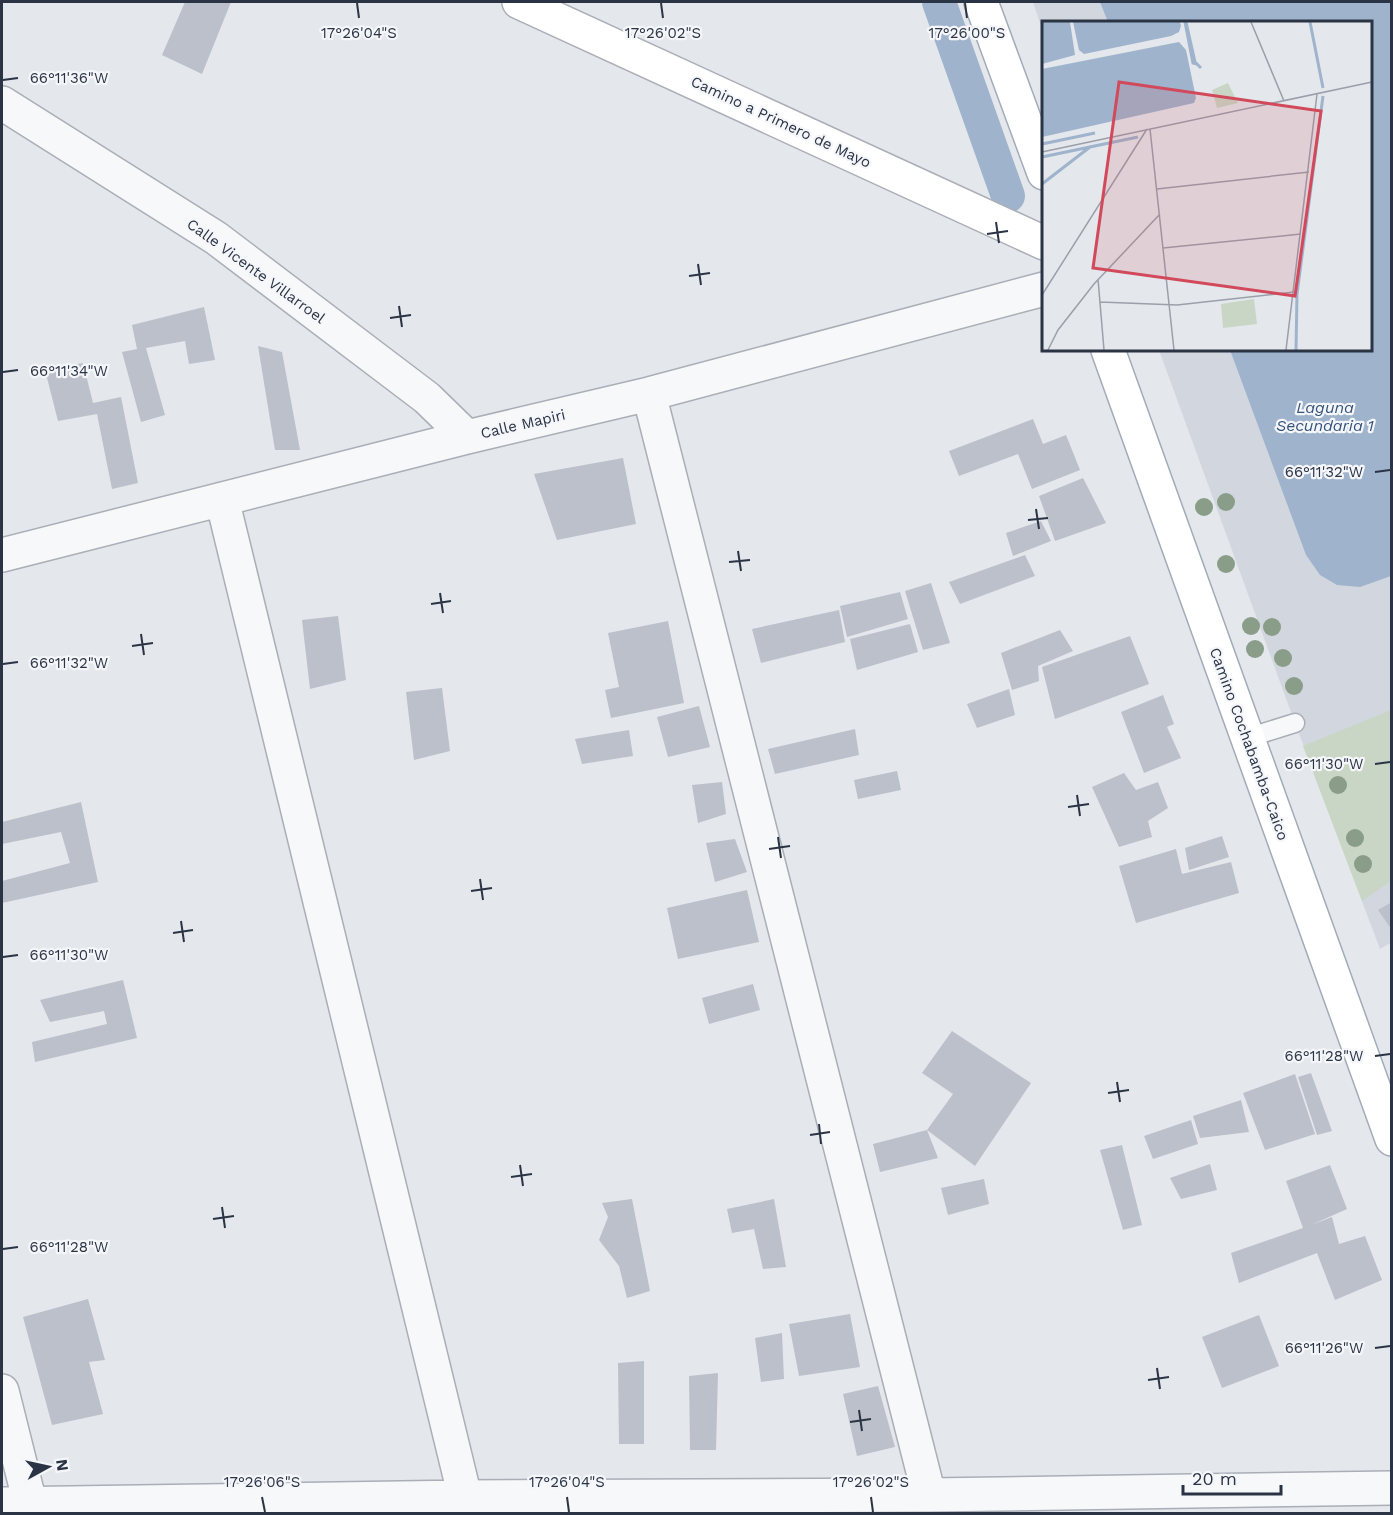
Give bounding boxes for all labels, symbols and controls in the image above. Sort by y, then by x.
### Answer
inset map [1042,21,1372,351]
text: 17°26'04"S [321,24,397,42]
text: 17°26'02"S [625,24,701,42]
text: 17°26'00"S [929,24,1005,42]
text: 66°11'36"W [30,69,108,87]
street label: Camino a Primero de Mayo [688,72,874,172]
street label: Calle Vicente Villarroel [183,215,329,327]
text: 66°11'34"W [30,362,108,380]
water label: Laguna Secundaria 1 [1276,398,1374,435]
street label: Calle Mapiri [479,406,567,442]
text: 66°11'32"W [1285,463,1363,481]
street label: Camino Cochabamba-Caico [1206,645,1292,843]
text: 66°11'32"W [30,654,108,672]
text: 66°11'30"W [1285,755,1363,773]
text: 66°11'30"W [30,946,108,964]
text: 66°11'28"W [1285,1047,1363,1065]
text: 66°11'28"W [30,1238,108,1256]
text: 66°11'26"W [1285,1339,1363,1357]
north arrow [18,1437,78,1497]
text: N [52,1458,73,1472]
scale bar [1183,1458,1280,1496]
text: 20 m [1192,1468,1237,1489]
text: 17°26'06"S [224,1473,300,1491]
text: 17°26'04"S [529,1473,605,1491]
text: 17°26'02"S [833,1473,909,1491]

